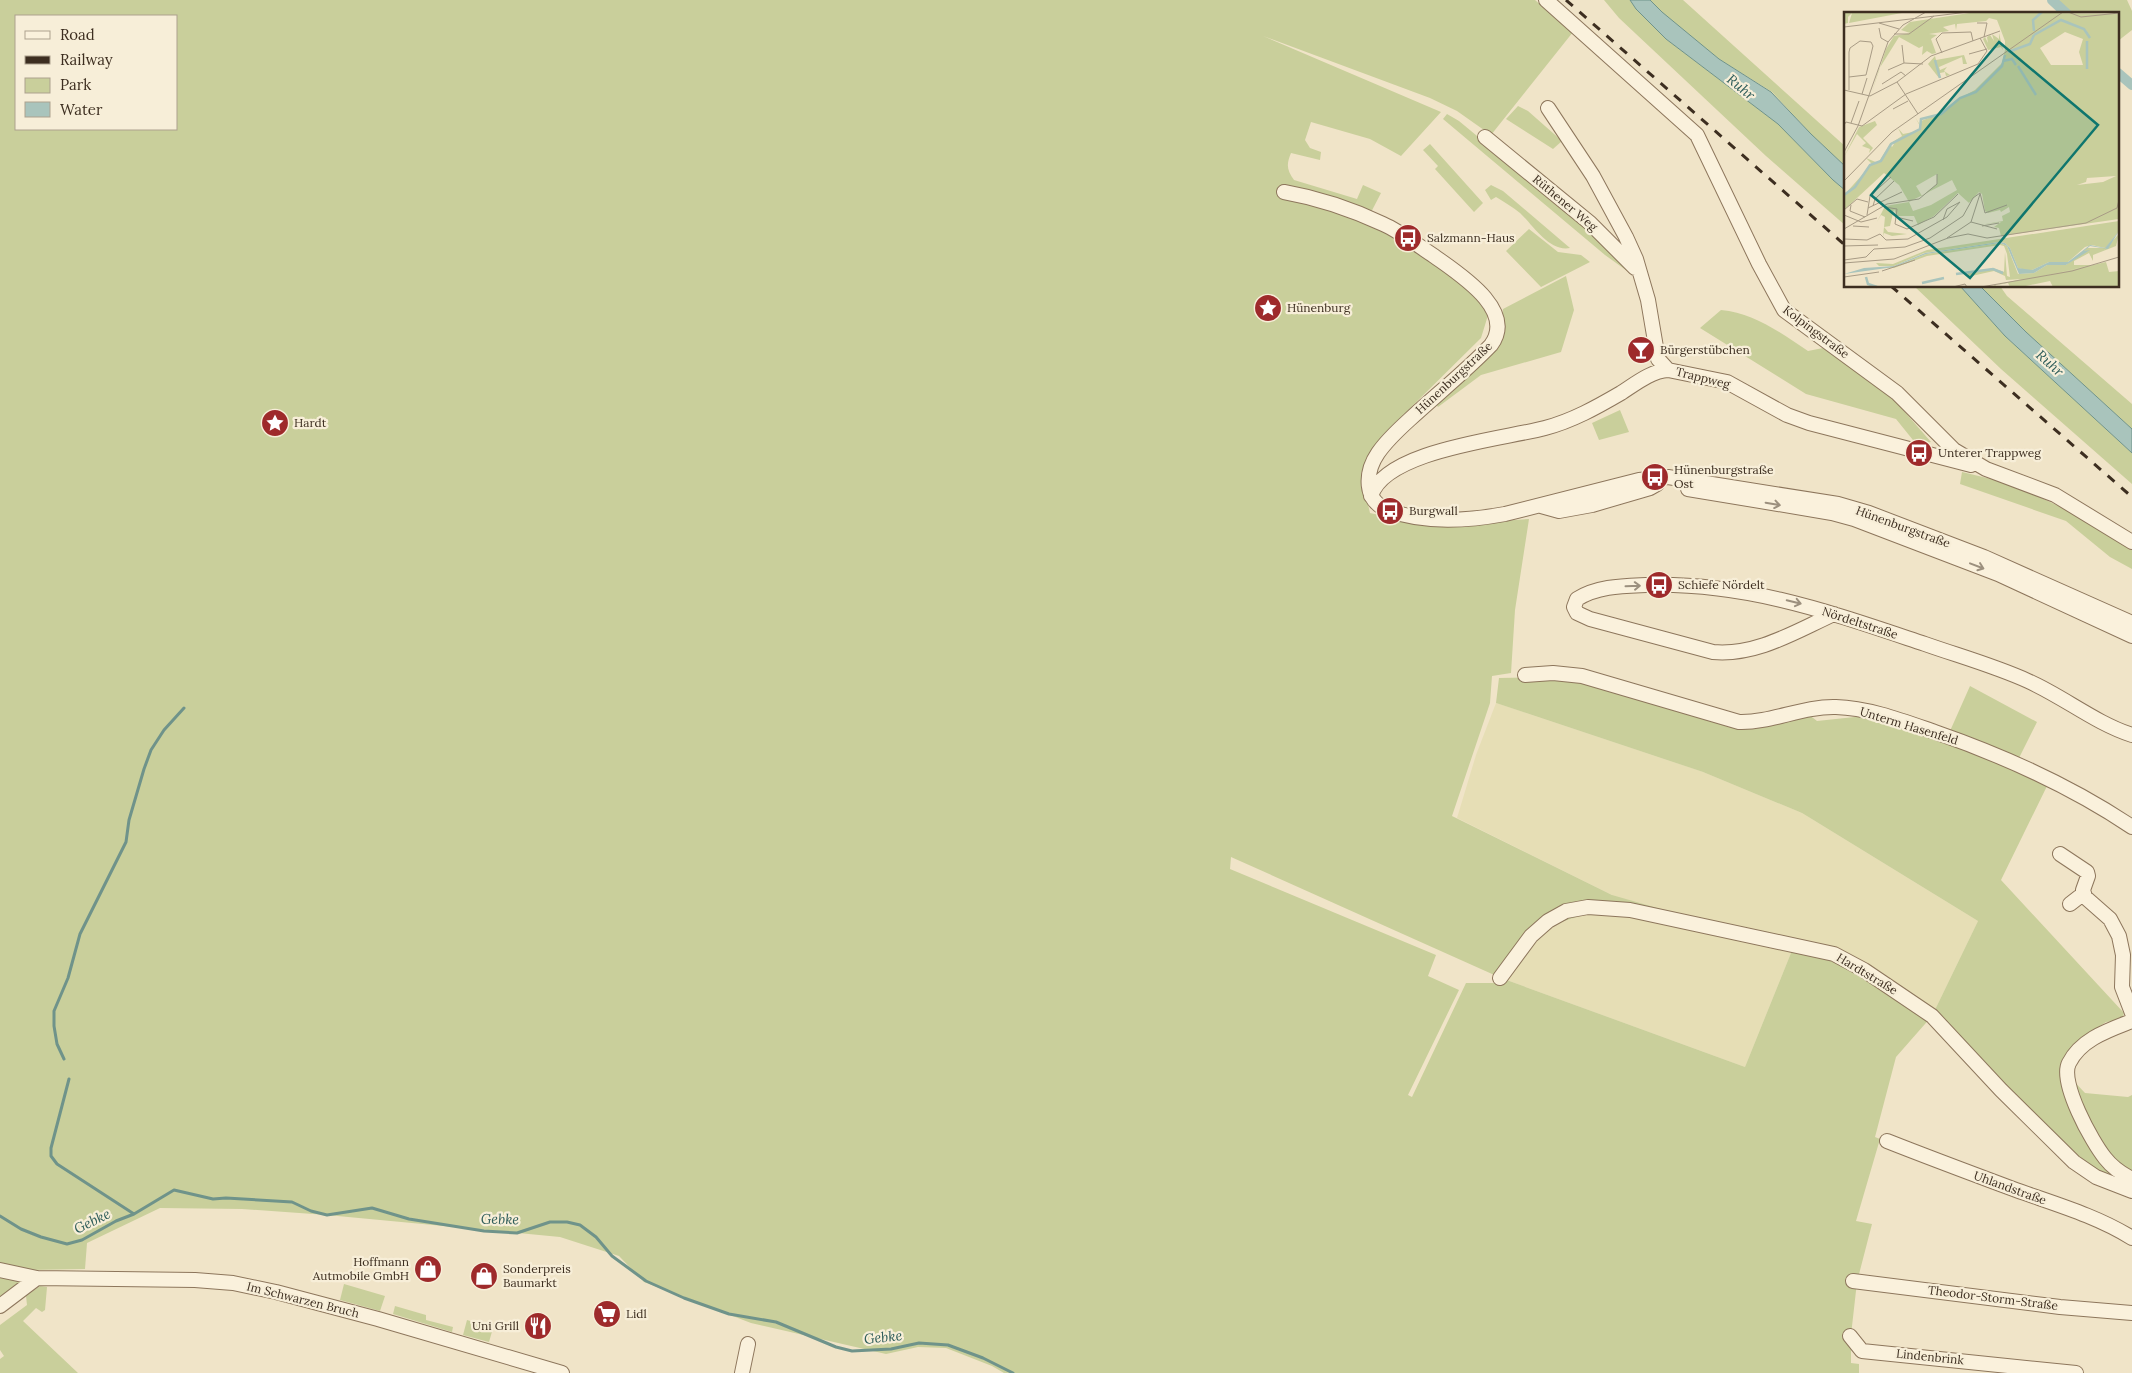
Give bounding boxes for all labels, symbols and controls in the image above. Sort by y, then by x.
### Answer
inset map [1844,12,2120,288]
legend [15,15,178,130]
text: Road [60,25,95,44]
text: Railway [60,50,113,69]
water label: Ruhr [1723,70,1759,104]
text: Park [60,75,91,94]
text: Water [60,100,103,119]
street label: Rüthener Weg [1530,171,1601,234]
bus stop icon: Salzmann-Haus [1393,223,1423,253]
place label: Salzmann-Haus [1427,230,1515,245]
place icon: Hünenburg [1253,293,1283,323]
place label: Hünenburg [1287,300,1351,315]
street label: Kolpingstraße [1780,302,1853,362]
bar icon: Bürgerstübchen [1626,335,1656,365]
street label: Hünenburgstraße [1412,338,1496,417]
place label: Bürgerstübchen [1660,342,1750,357]
water label: Ruhr [2032,346,2068,381]
street label: Trappweg [1674,364,1732,392]
place icon: Hardt [260,408,290,438]
place label: Hardt [294,415,327,430]
bus stop icon: Unterer Trappweg [1904,438,1934,468]
place label: Unterer Trappweg [1938,445,2041,460]
bus stop icon: Hünenburgstraße Ost [1640,462,1670,492]
place label: Hünenburgstraße Ost [1674,462,1774,491]
bus stop icon: Burgwall [1375,496,1405,526]
one-way arrow [1764,499,1780,509]
street label: Hünenburgstraße [1854,502,1953,551]
place label: Burgwall [1409,503,1458,518]
one-way arrow [1969,562,1985,571]
bus stop icon: Schiefe Nördelt [1644,570,1674,600]
place label: Schiefe Nördelt [1678,577,1765,592]
one-way arrow [1625,581,1641,590]
one-way arrow [1786,598,1802,607]
street label: Nördeltstraße [1820,603,1900,642]
street label: Unterm Hasenfeld [1858,703,1960,748]
street label: Hardtstraße [1834,949,1901,998]
street label: Uhlandstraße [1972,1167,2049,1208]
water label: Gebke [71,1204,113,1237]
water label: Gebke [481,1210,520,1228]
place label: Hoffmann Autmobile GmbH [312,1254,409,1283]
shop icon: Hoffmann Autmobile GmbH [413,1254,443,1284]
shop icon: Sonderpreis Baumarkt [469,1261,499,1291]
place label: Sonderpreis Baumarkt [503,1261,571,1290]
street label: Im Schwarzen Bruch [245,1278,361,1321]
street label: Theodor-Storm-Straße [1927,1282,2059,1313]
supermarket icon: Lidl [592,1299,622,1329]
place label: Lidl [626,1306,647,1321]
restaurant icon: Uni Grill [523,1311,553,1341]
place label: Uni Grill [472,1318,519,1333]
water label: Gebke [863,1326,903,1348]
street label: Lindenbrink [1896,1345,1965,1368]

